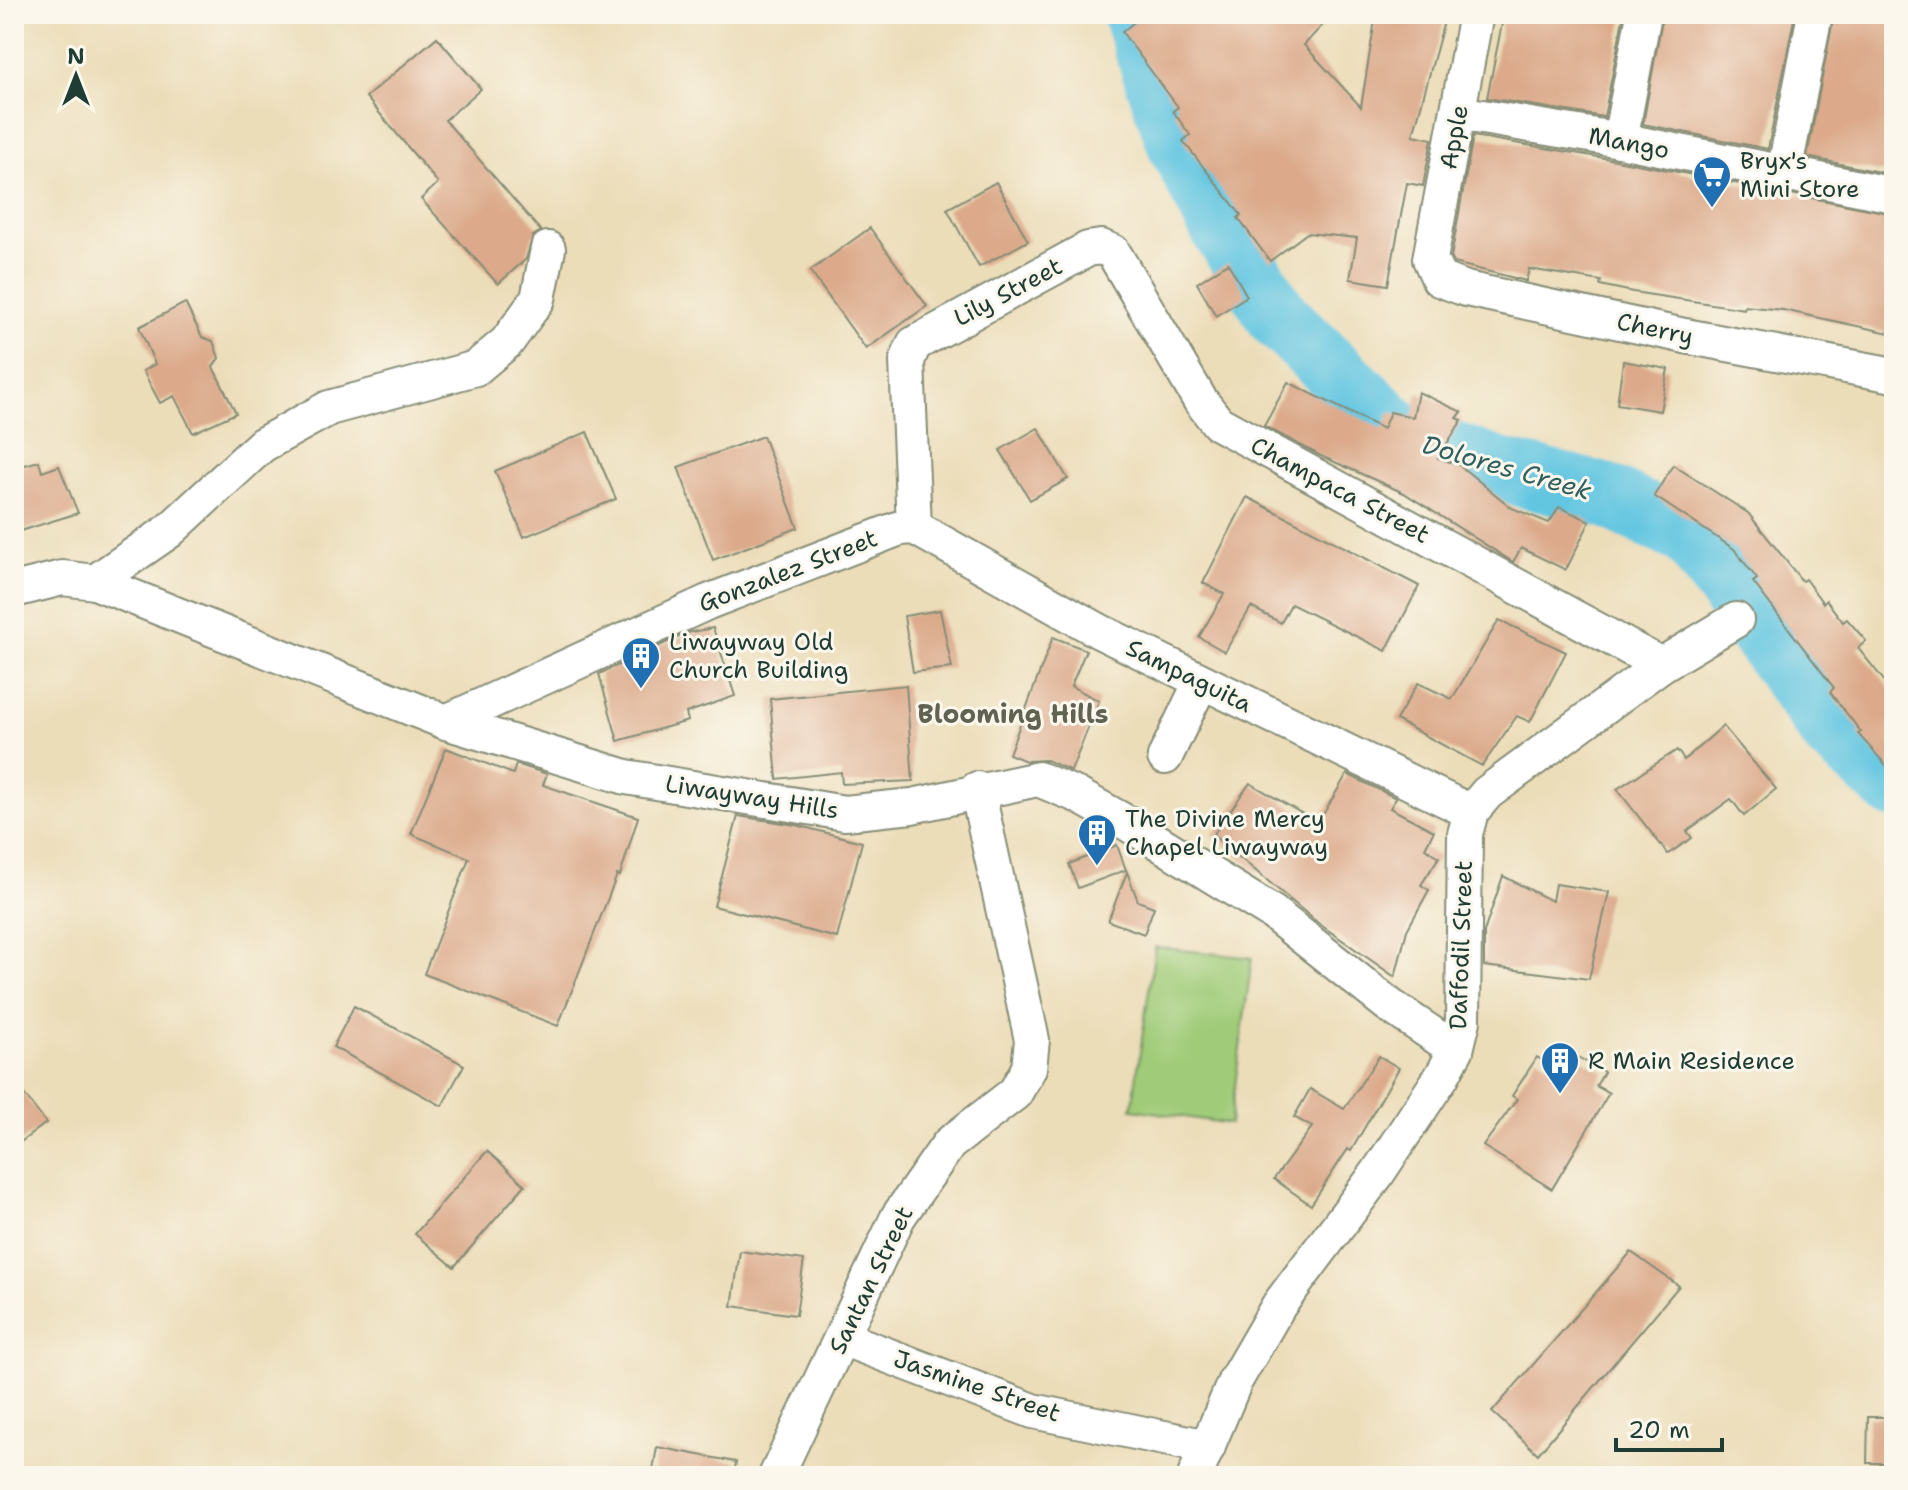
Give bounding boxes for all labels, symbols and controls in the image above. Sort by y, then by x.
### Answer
north arrow [36,36,116,116]
text: N [67,42,85,71]
street label: Apple [1432,102,1476,172]
street label: Mango [1586,120,1672,166]
place label: Bryx's Mini Store [1740,145,1860,205]
supermarket icon: Bryx's Mini Store [1691,154,1733,209]
street label: Lily Street [948,250,1068,334]
street label: Cherry [1614,305,1696,353]
water label: Dolores Creek [1418,426,1596,508]
street label: Champaca Street [1245,429,1435,551]
street label: Gonzalez Street [694,522,882,620]
place label: Liwayway Old Church Building [669,626,849,686]
street label: Sampaguita [1121,632,1257,720]
building icon: Liwayway Old Church Building [620,635,662,690]
district label: Blooming Hills [918,696,1108,731]
street label: Liwayway Hills [663,768,841,826]
place label: The Divine Mercy Chapel Liwayway [1125,803,1328,863]
building icon: The Divine Mercy Chapel Liwayway [1076,812,1118,867]
street label: Daffodil Street [1442,860,1480,1030]
building icon: R Main Residence [1539,1040,1581,1095]
place label: R Main Residence [1588,1045,1795,1077]
street label: Santan Street [821,1201,921,1359]
street label: Jasmine Street [889,1342,1065,1430]
scale bar [1616,1402,1722,1452]
text: 20 m [1628,1414,1690,1446]

